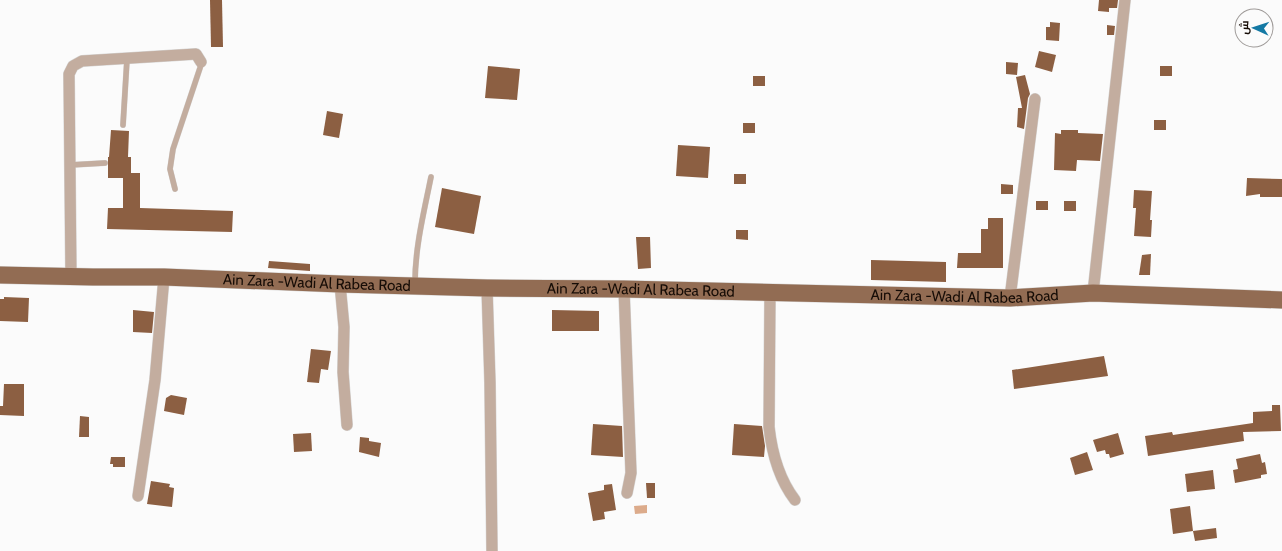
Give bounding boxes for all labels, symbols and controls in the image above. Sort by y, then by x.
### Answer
north arrow [1234,8,1274,48]
text: ش [1237,20,1251,35]
street label: Ain Zara -Wadi Al Rabea Road [223,270,411,295]
street label: Ain Zara -Wadi Al Rabea Road [547,279,735,301]
street label: Ain Zara -Wadi Al Rabea Road [870,286,1059,307]

